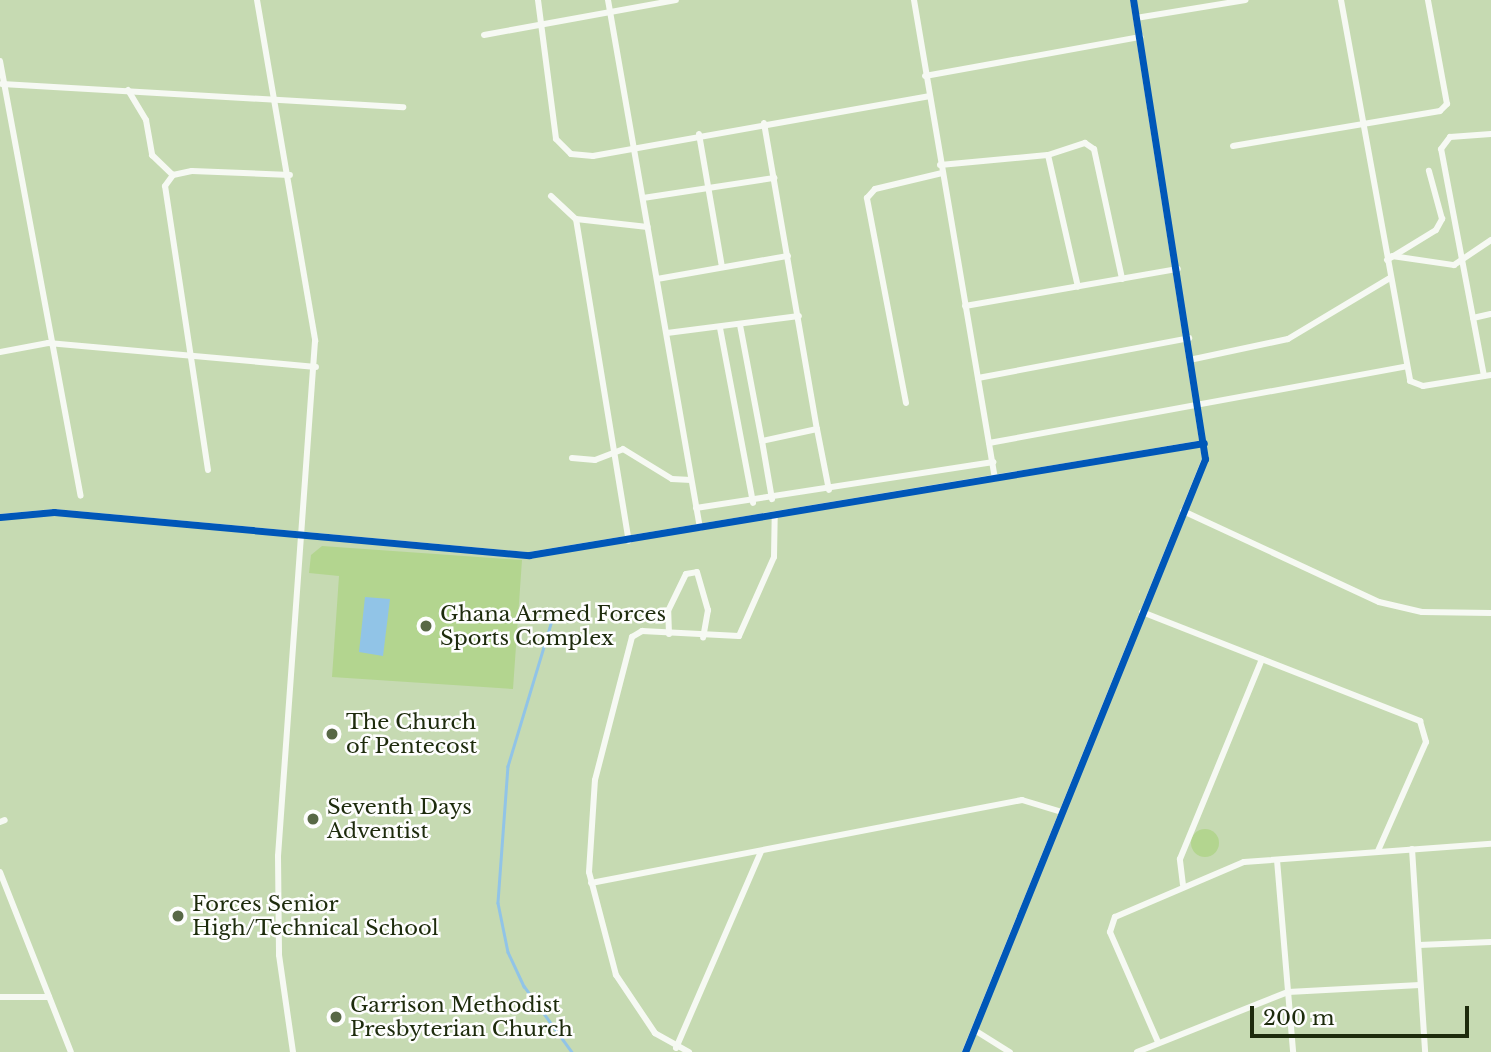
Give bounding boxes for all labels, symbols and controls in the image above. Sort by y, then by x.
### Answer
place label: Ghana Armed Forces Sports Complex [440,601,667,651]
marker: Ghana Armed Forces Sports Complex [418,618,434,634]
place label: The Church of Pentecost [346,709,477,759]
marker: The Church of Pentecost [324,726,340,742]
place label: Seventh Days Adventist [327,794,472,844]
marker: Seventh Days Adventist [305,811,321,827]
place label: Forces Senior High/Technical School [192,891,439,941]
marker: Forces Senior High/Technical School [170,908,186,924]
place label: Garrison Methodist Presbyterian Church [350,992,573,1042]
scale bar [1253,992,1472,1036]
text: 200 m [1263,1005,1334,1031]
marker: Garrison Methodist Presbyterian Church [328,1009,344,1025]

